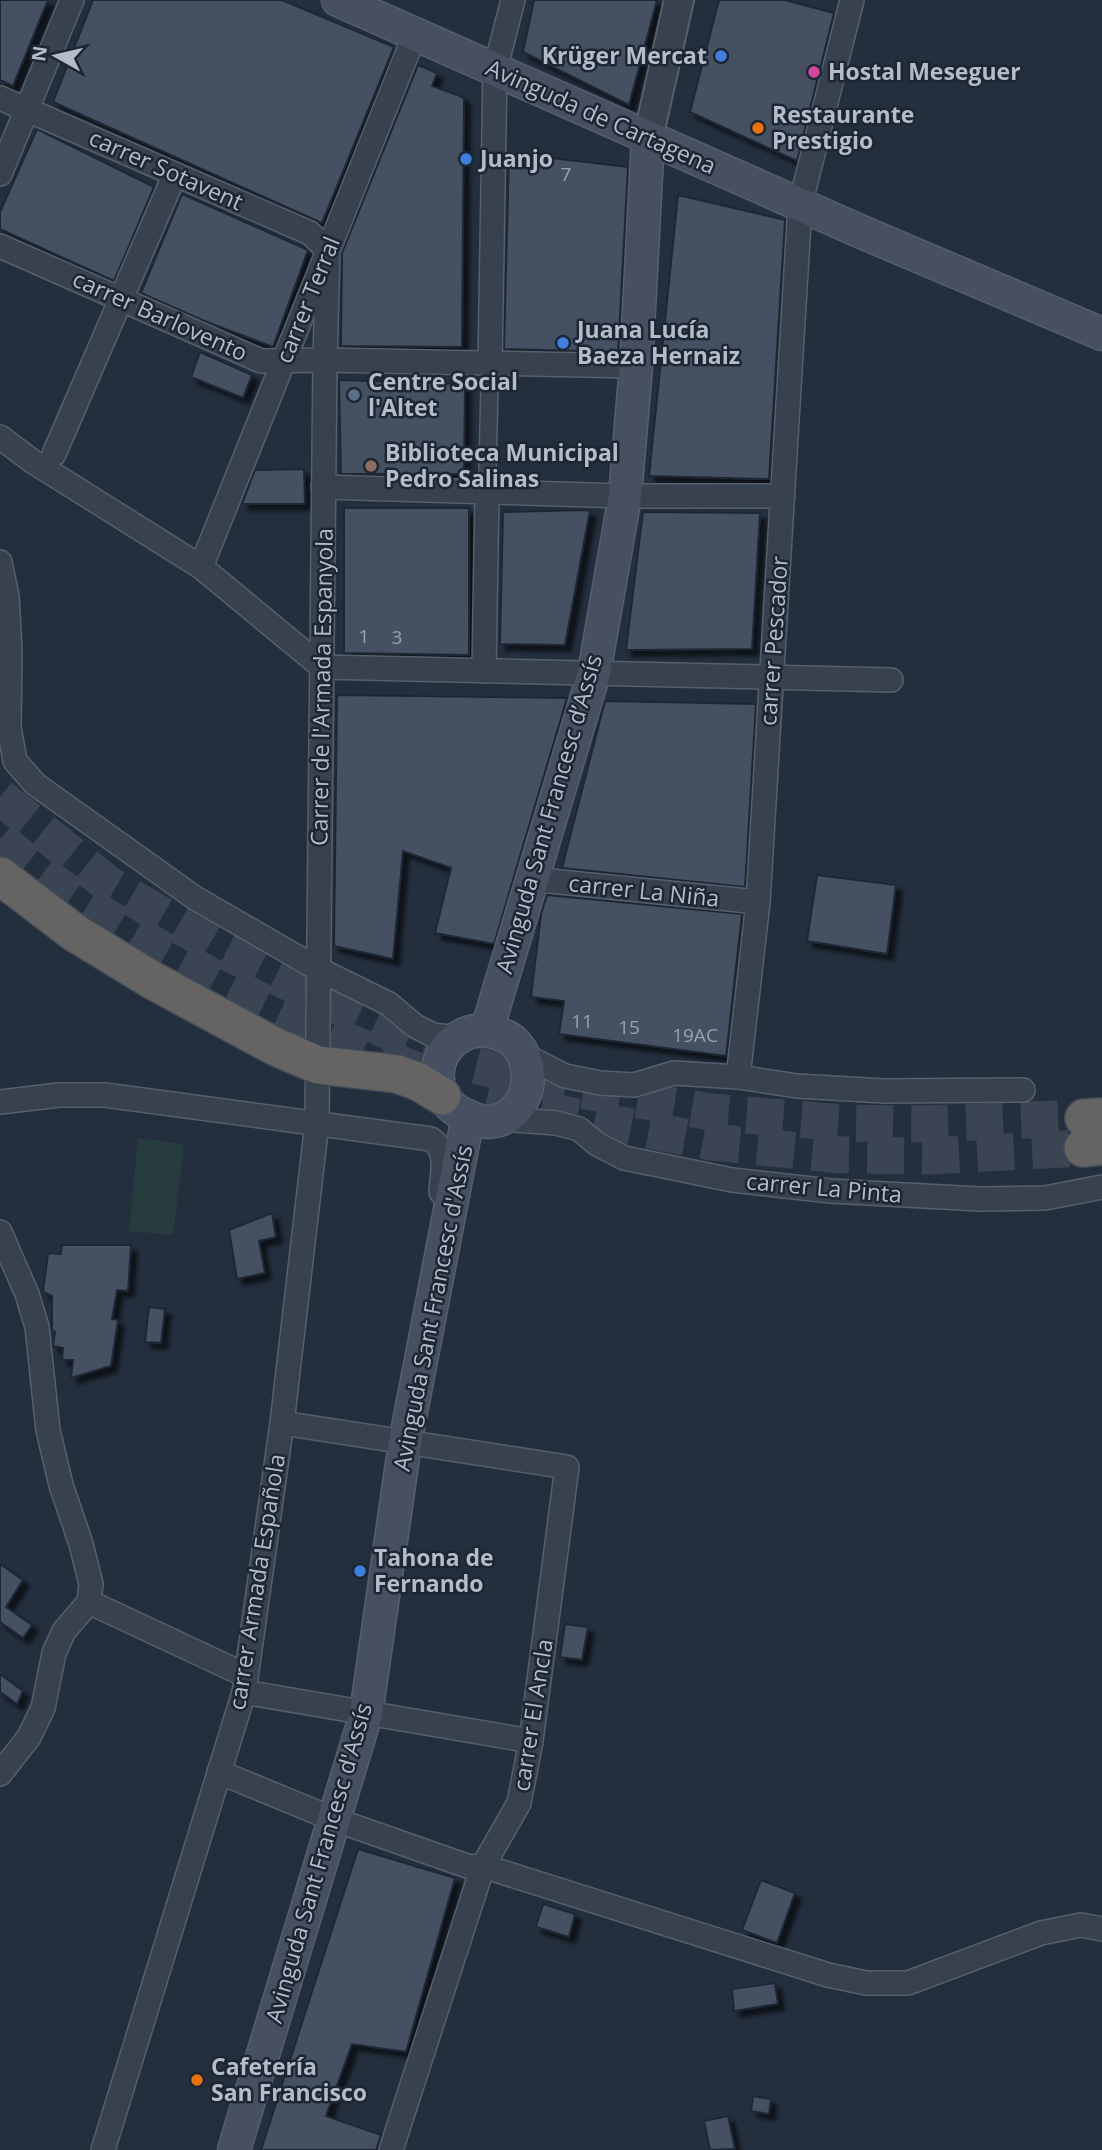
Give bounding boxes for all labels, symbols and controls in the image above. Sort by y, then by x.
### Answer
north arrow [21,21,91,91]
place label: Krüger Mercat [542,39,707,71]
text: N [25,44,53,63]
marker: Krüger Mercat [713,48,729,64]
street label: Avinguda de Cartagena [481,51,721,181]
place label: Hostal Meseguer [828,55,1021,87]
marker: Hostal Meseguer [806,64,822,80]
place label: Restaurante Prestigio [772,98,914,156]
marker: Restaurante Prestigio [750,120,766,136]
street label: carrer Sotavent [85,121,248,217]
place label: Juanjo [478,142,553,174]
marker: Juanjo [458,151,474,167]
house number: 7 [561,161,571,187]
street label: carrer Terral [267,232,347,368]
street label: carrer Barlovento [68,262,253,368]
place label: Juana Lucía Baeza Hernaiz [575,313,740,371]
marker: Juana Lucía Baeza Hernaiz [555,335,571,351]
place label: Centre Social l'Altet [368,365,518,423]
marker: Centre Social l'Altet [346,387,362,403]
place label: Biblioteca Municipal Pedro Salinas [385,436,619,494]
marker: Biblioteca Municipal Pedro Salinas [363,458,379,474]
street label: Carrer de l'Armada Espanyola [302,528,340,846]
street label: carrer Pescador [751,555,795,727]
house number: 1 [359,623,369,649]
house number: 3 [392,624,402,650]
street label: Avinguda Sant Francesc d’Assís [487,651,609,977]
street label: carrer La Niña [567,866,721,914]
house number: 11 [571,1008,593,1034]
house number: 15 [618,1014,640,1040]
house number: 19AC [672,1022,718,1048]
street label: Avinguda Sant Francesc d'Assís [385,1142,479,1474]
street label: carrer La Pinta [745,1164,903,1210]
street label: carrer Armada Española [220,1452,292,1712]
place label: Tahona de Fernando [374,1541,494,1599]
marker: Tahona de Fernando [352,1563,368,1579]
street label: carrer El Ancla [504,1636,560,1793]
street label: Avinguda Sant Francesc d'Assís [257,1699,379,2026]
place label: Cafetería San Francisco [211,2050,367,2108]
marker: Cafetería San Francisco [189,2072,205,2088]

